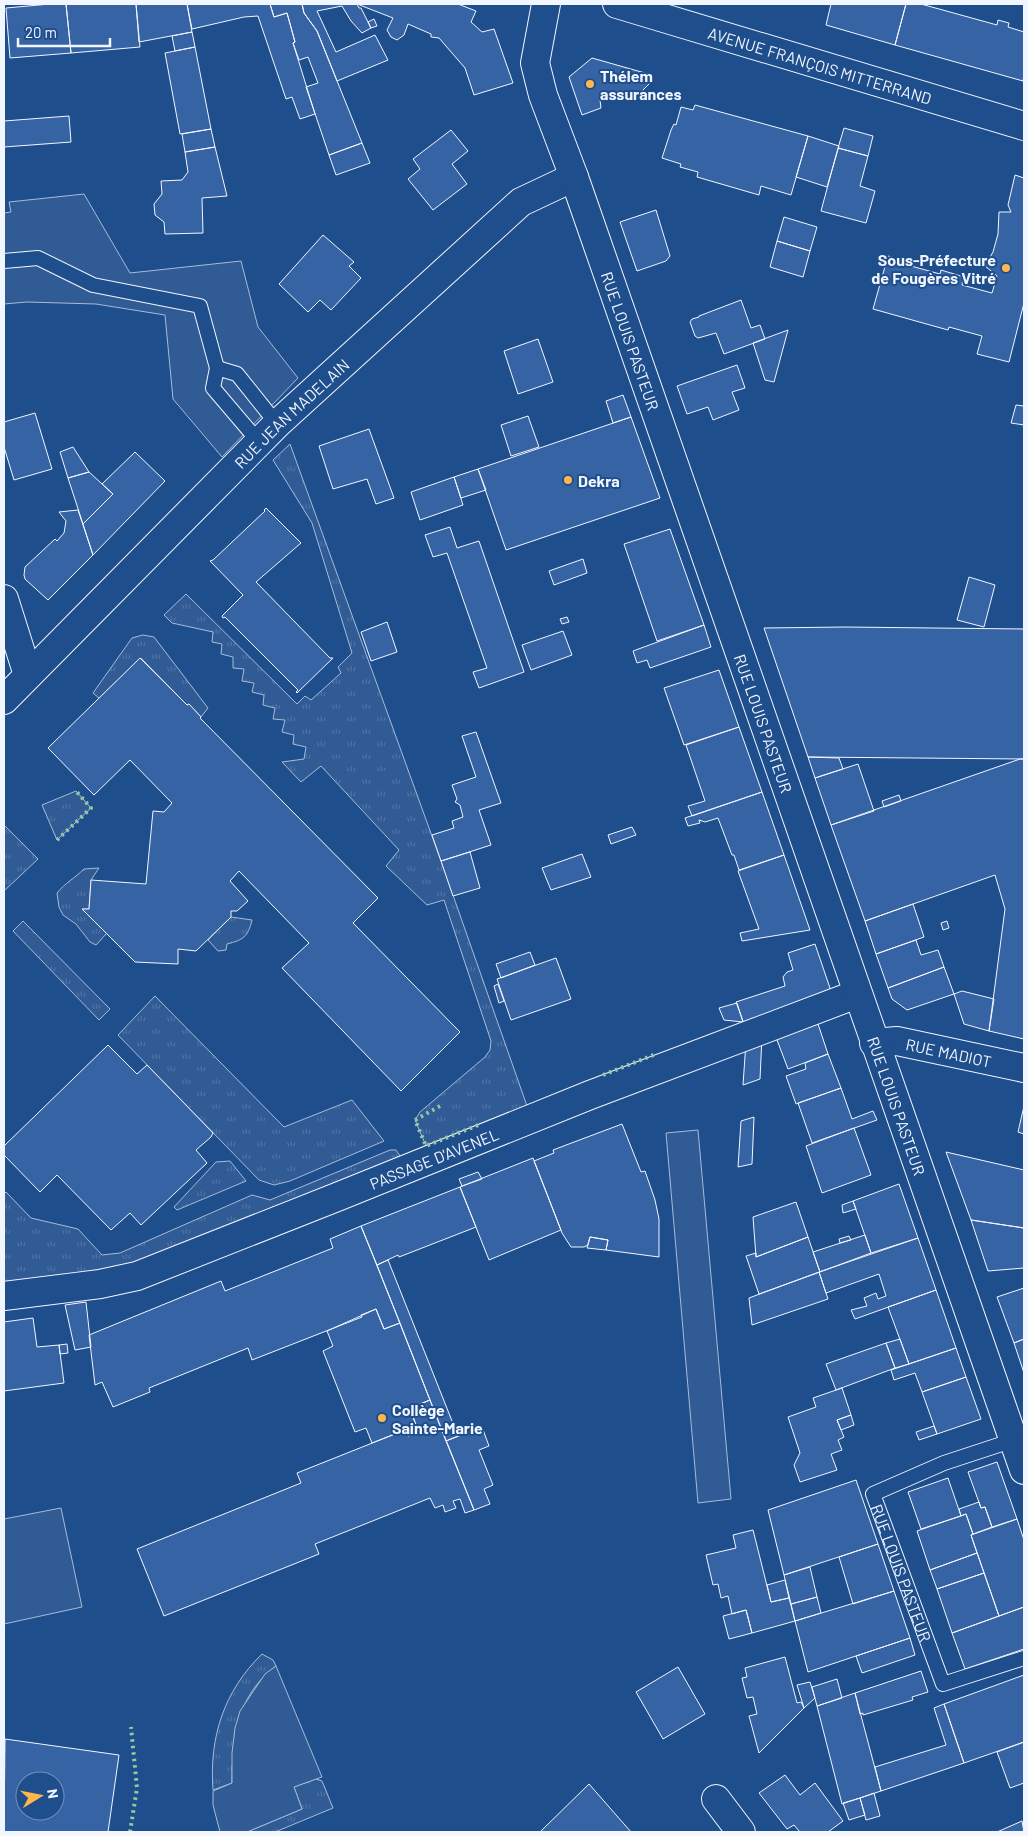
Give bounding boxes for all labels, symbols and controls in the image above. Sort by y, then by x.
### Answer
scale bar [18,15,110,47]
street label: AVENUE FRANÇOIS MITTERRAND [706,22,934,107]
text: 20 m [25,23,57,41]
place label: Thélem assurances [600,66,681,103]
marker: Thélem assurances [584,78,596,90]
place label: Sous-Préfecture de Fougères Vitré [871,250,996,287]
marker: Sous-Préfecture de Fougères Vitré [1000,262,1012,274]
street label: RUE LOUIS PASTEUR [598,269,664,413]
street label: RUE JEAN MADELAIN [230,354,352,472]
place label: Dekra [578,471,620,490]
marker: Dekra [562,474,574,486]
street label: RUE LOUIS PASTEUR [731,651,797,795]
street label: RUE LOUIS PASTEUR [864,1034,930,1178]
street label: RUE MADIOT [904,1034,993,1070]
street label: PASSAGE D'AVENEL [366,1123,501,1192]
place label: Collège Sainte-Marie [392,1400,483,1437]
marker: Collège Sainte-Marie [376,1412,388,1424]
street label: RUE LOUIS PASTEUR [868,1501,936,1644]
north arrow [15,1771,65,1821]
text: N [44,1788,62,1800]

